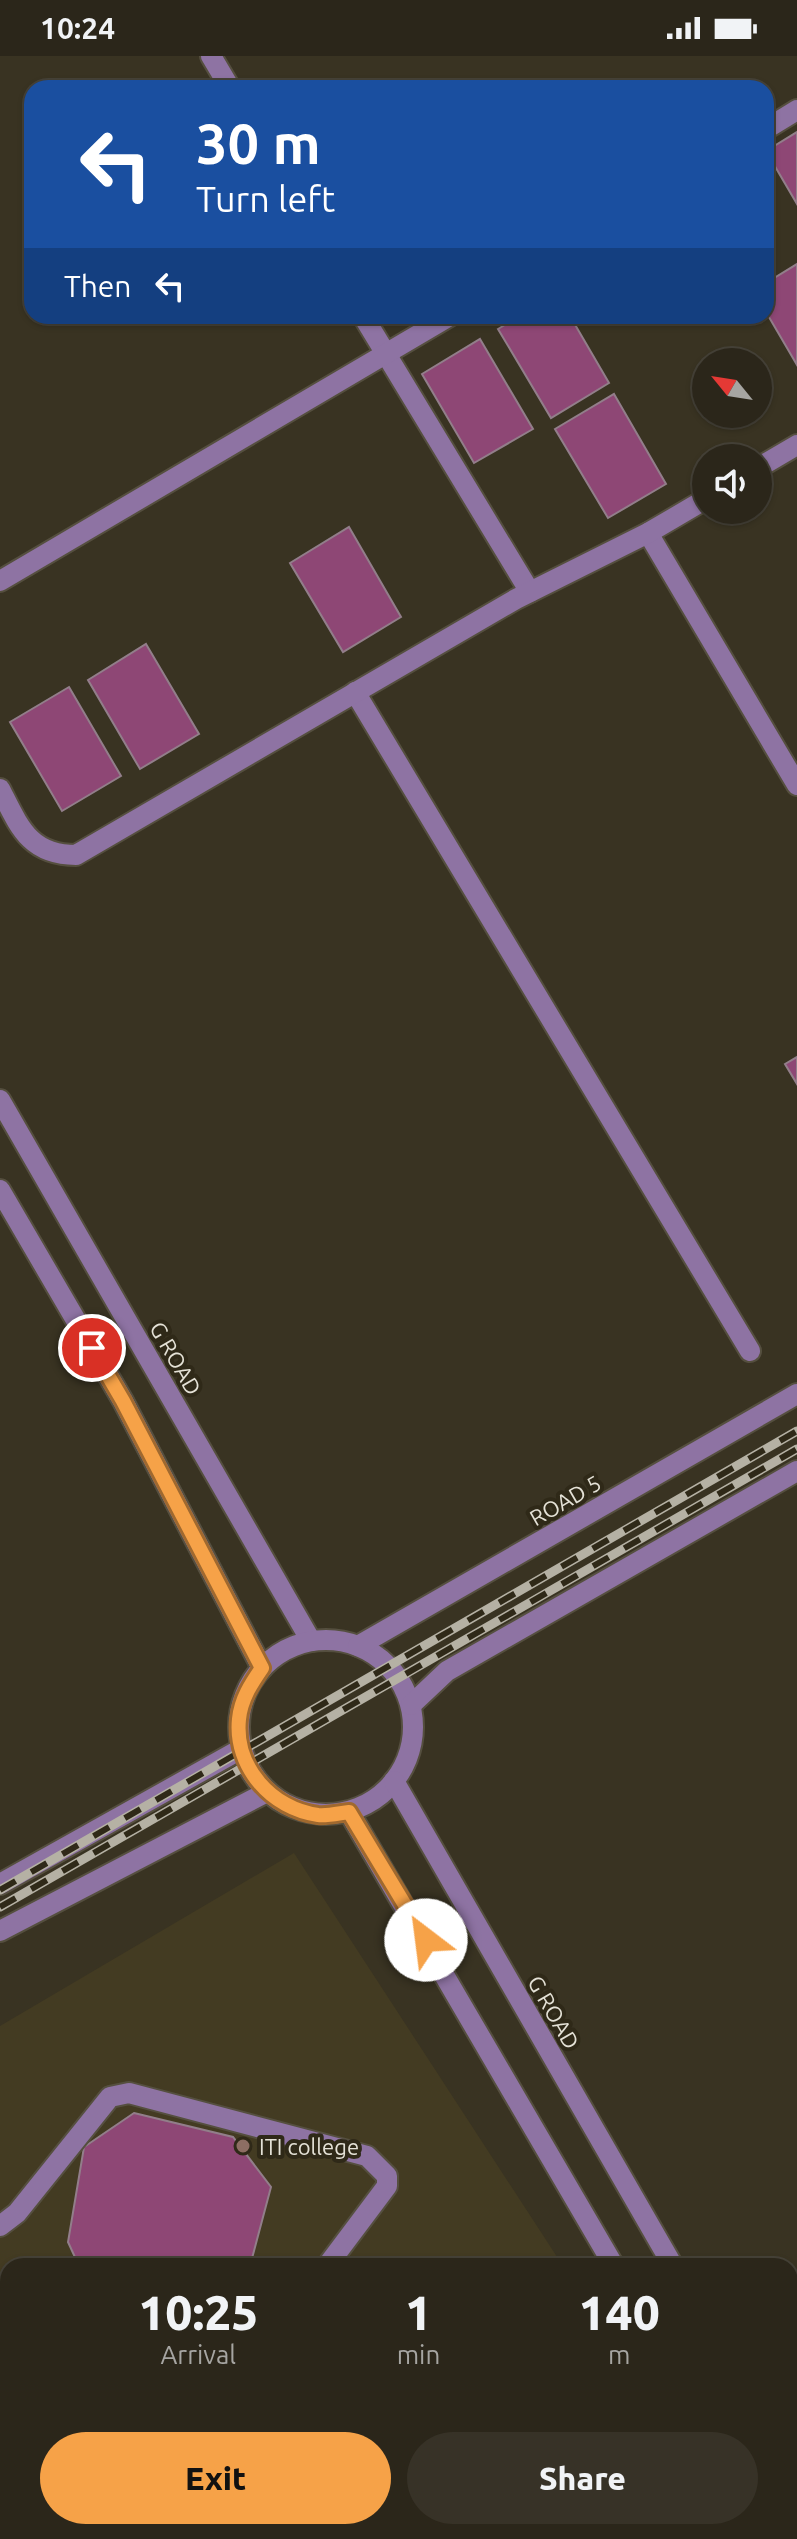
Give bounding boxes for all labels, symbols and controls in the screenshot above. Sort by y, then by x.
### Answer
text: 10:24 [40,11,115,45]
icon: left [64,112,168,216]
text: 30 m [196,112,321,175]
text: Turn left [196,178,335,219]
icon: left [148,264,192,308]
text: Then [64,269,132,303]
north arrow [692,348,772,428]
map controls [692,348,772,524]
button: sound [692,444,772,524]
pin [58,1314,126,1382]
street label: G ROAD [145,1317,207,1399]
icon: arrive [70,1326,114,1370]
street label: ROAD 5 [525,1470,605,1530]
position arrow [384,1898,468,1982]
street label: G ROAD [523,1971,585,2053]
place label: ITI college [259,2134,359,2159]
marker: ITI college [234,2137,252,2155]
text: 10:25 [138,2285,258,2339]
text: 1 [405,2285,432,2339]
text: 140 [579,2285,660,2339]
text: Arrival [160,2340,236,2369]
text: min [397,2340,440,2369]
text: m [608,2340,630,2369]
button: Exit [40,2432,391,2524]
button: Share [407,2432,758,2524]

